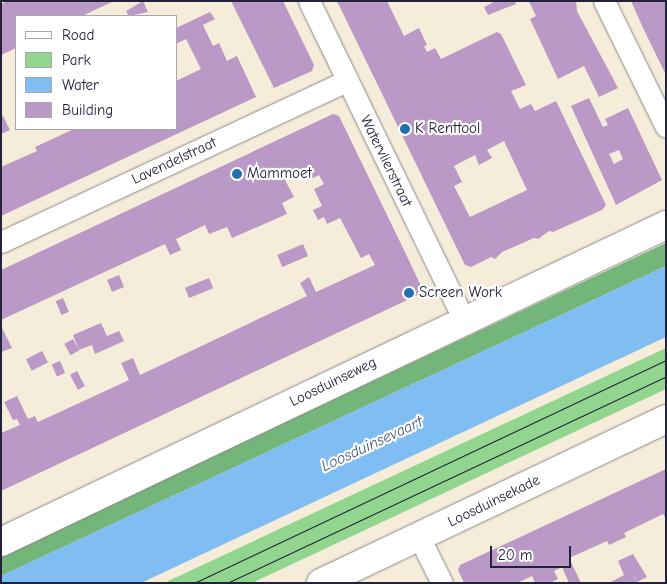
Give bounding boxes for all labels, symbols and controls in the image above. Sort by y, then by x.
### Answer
legend [15,15,178,130]
text: Road [62,26,94,44]
text: Park [62,51,91,69]
text: Water [62,76,99,94]
text: Building [62,101,113,119]
street label: Watervlierstraat [356,112,416,210]
place label: K Renttool [415,120,480,138]
marker: K Renttool [399,123,411,135]
street label: Lavendelstraat [129,134,219,188]
place label: Mammoet [247,165,312,183]
marker: Mammoet [231,168,243,180]
place label: Screen Work [419,284,502,302]
marker: Screen Work [403,287,415,299]
street label: Loosduinseweg [287,353,379,411]
water label: Loosduinsevaart [318,412,426,476]
street label: Loosduinsekade [445,471,543,531]
scale bar [492,536,573,568]
text: 20 m [498,546,532,564]

